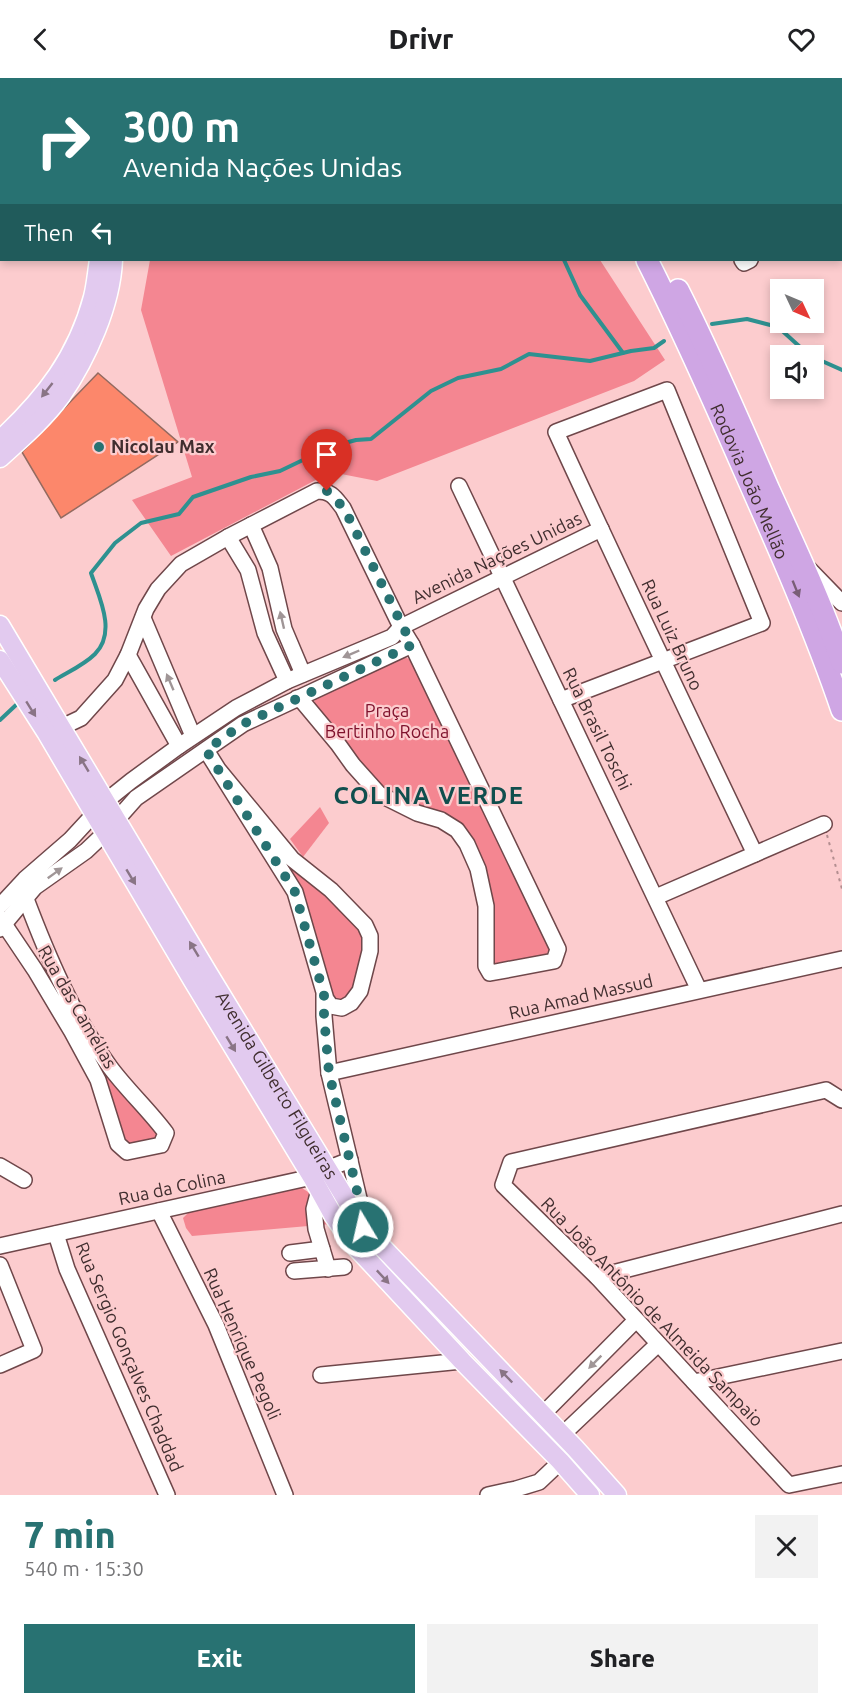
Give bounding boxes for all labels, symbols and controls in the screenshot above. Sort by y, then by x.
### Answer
icon: back [24,23,57,56]
icon: heart [785,23,818,56]
text: Drivr [389,24,453,54]
icon: right [24,102,102,180]
text: 300 m [123,103,240,150]
text: Avenida Nações Unidas [123,152,402,182]
icon: left [86,216,119,249]
text: Then [24,220,74,245]
north arrow [770,279,824,333]
map controls [770,279,824,399]
button: sound [770,345,824,399]
one-way arrow [41,382,53,398]
street label: Rodovia João Mellão [707,400,793,562]
pin [301,429,352,491]
place label: Nicolau Max [111,436,215,456]
icon: arrive [310,438,343,471]
marker: Nicolau Max [92,440,106,454]
street label: Avenida Nações Unidas [409,507,585,607]
street label: Rua Luiz Bruno [638,576,707,693]
one-way arrow [791,581,801,599]
one-way arrow [276,610,286,629]
one-way arrow [341,649,359,659]
street label: Rua Brasil Toschi [560,664,636,793]
one-way arrow [166,674,175,691]
park label: Praça Bertinho Rocha [325,700,449,741]
one-way arrow [26,701,37,717]
one-way arrow [78,756,89,772]
district label: COLINA VERDE [333,782,525,809]
one-way arrow [47,867,63,879]
one-way arrow [126,869,136,886]
one-way arrow [189,941,199,958]
street label: Rua das Camélias [35,942,121,1072]
street label: Rua Amad Massud [507,970,655,1022]
street label: Avenida Gilberto Filgueiras [213,987,342,1182]
one-way arrow [225,1036,236,1052]
street label: Rua da Colina [116,1166,227,1208]
street label: Rua João Antônio de Almeida Sampaio [538,1193,768,1430]
position arrow [331,1195,395,1259]
street label: Rua Sergio Gonçalves Chaddad [72,1239,187,1474]
street label: Rua Henrique Pegoli [200,1265,285,1423]
one-way arrow [376,1270,390,1285]
one-way arrow [588,1354,602,1368]
one-way arrow [499,1369,513,1383]
text: 7 min [24,1514,116,1555]
button: close [755,1515,818,1578]
text: 540 m · 15:30 [24,1557,144,1580]
button: Exit [24,1624,415,1693]
button: Share [427,1624,818,1693]

